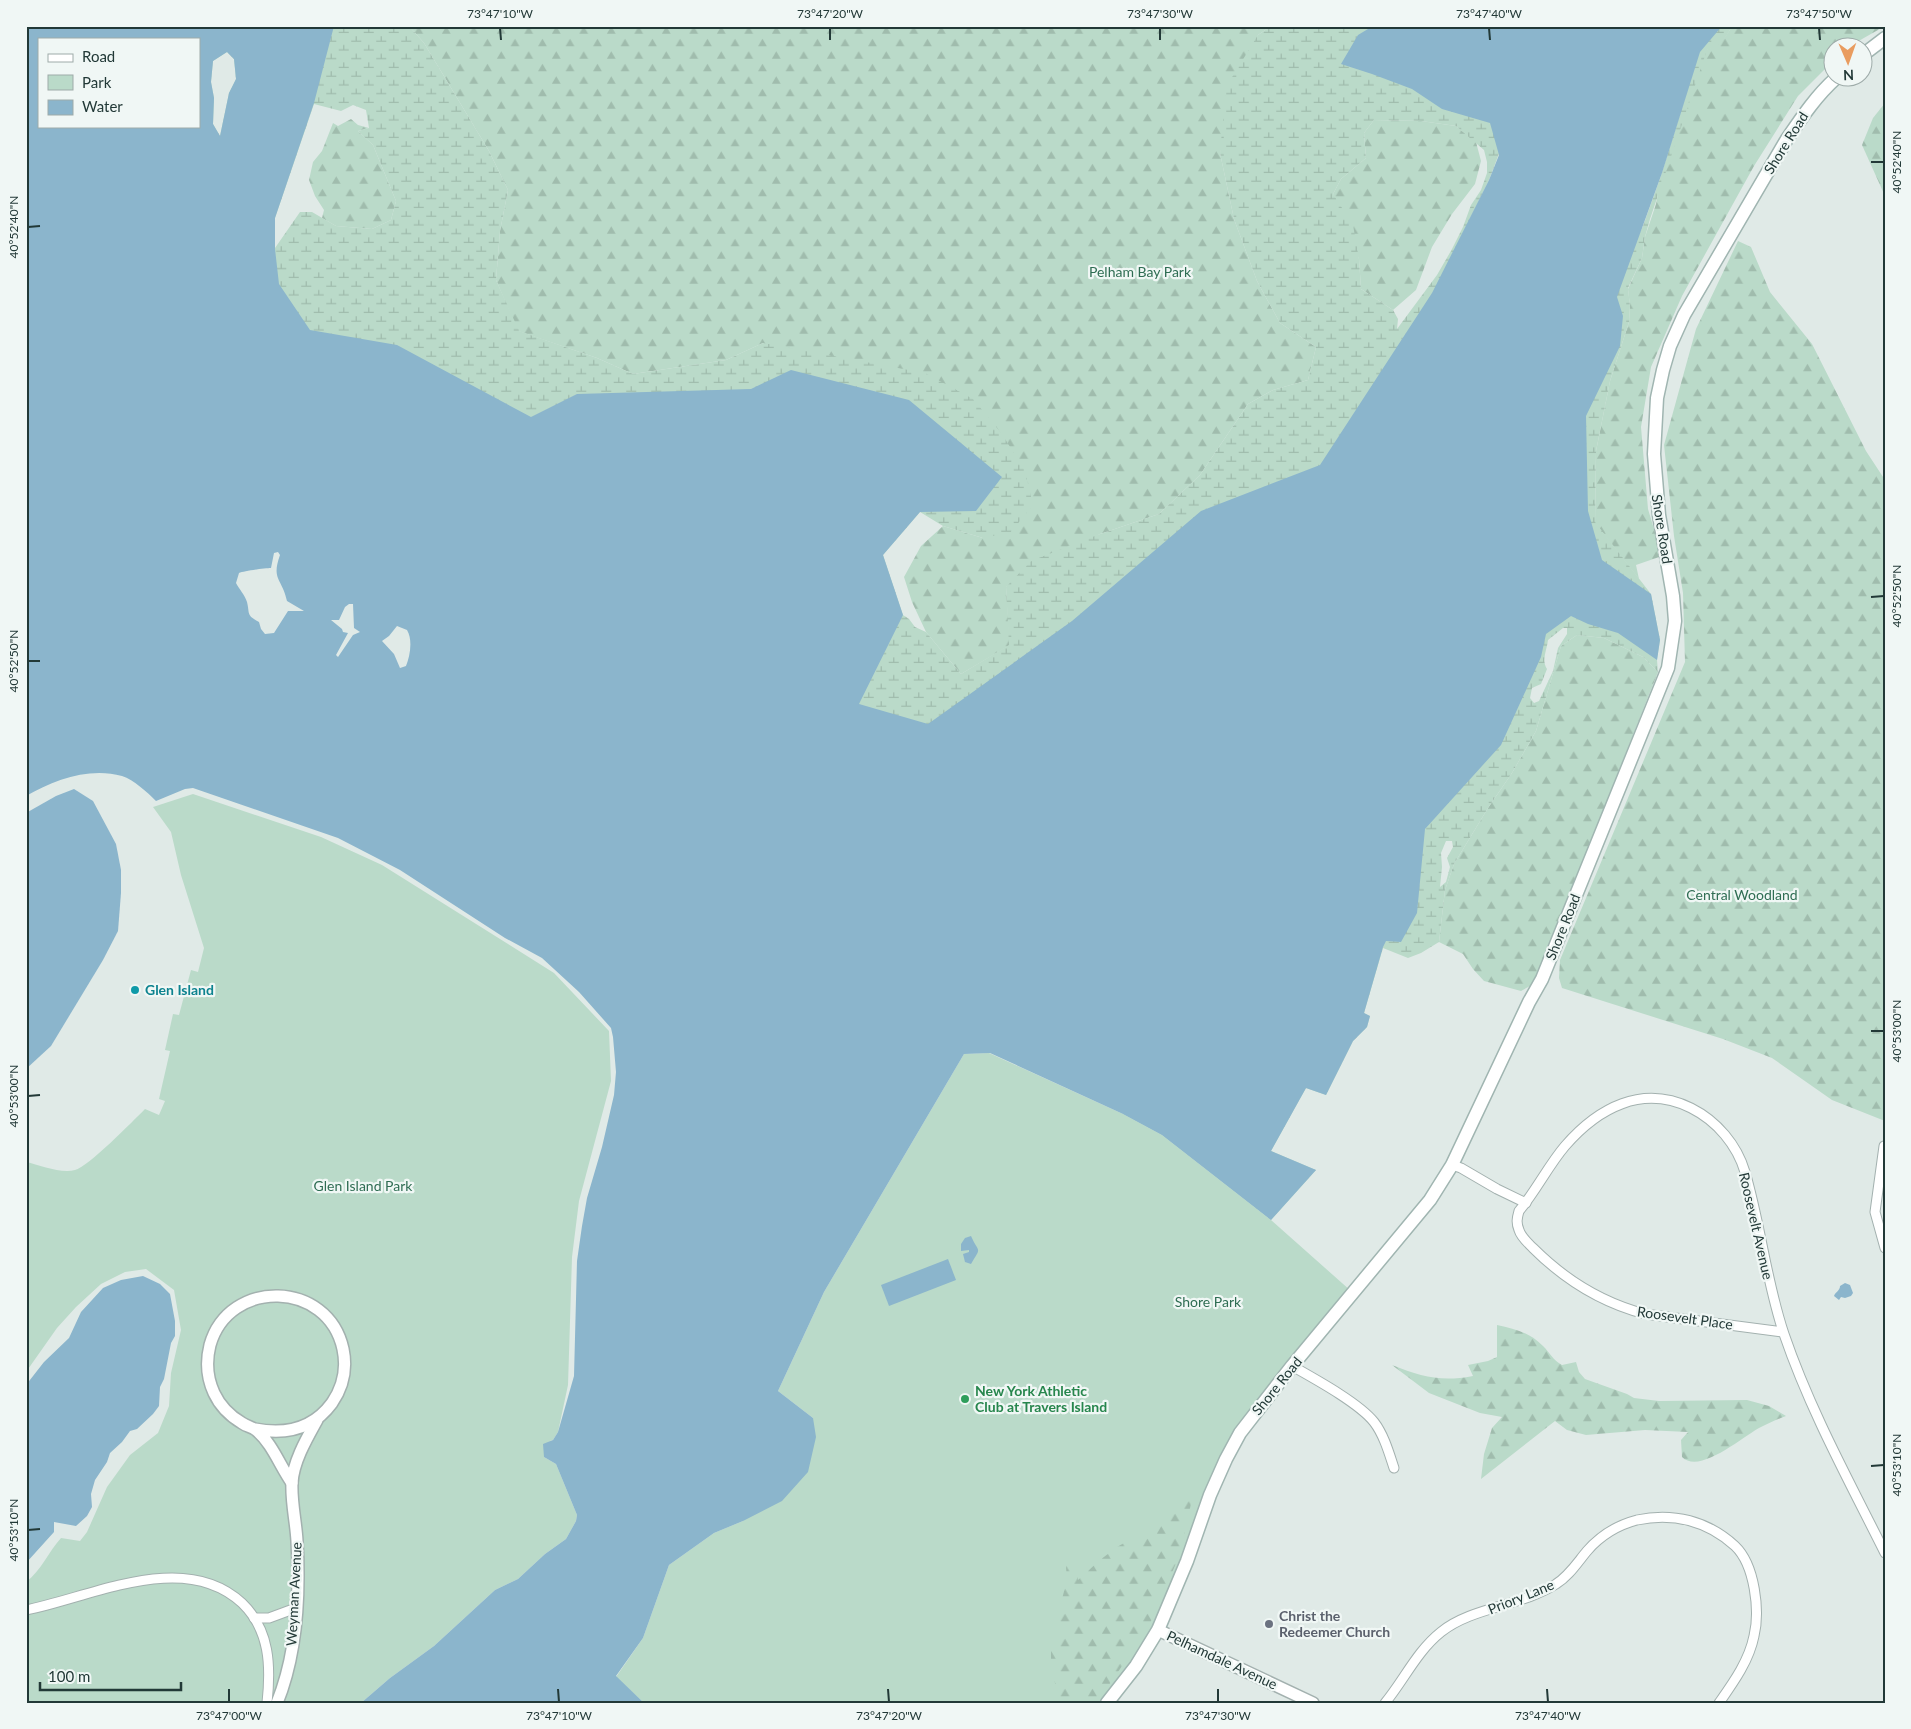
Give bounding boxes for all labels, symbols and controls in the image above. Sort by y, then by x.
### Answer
text: 73°47'10"W [467,6,534,21]
text: 73°47'20"W [797,6,864,21]
text: 73°47'30"W [1127,6,1194,21]
text: 73°47'40"W [1456,6,1523,21]
text: 73°47'50"W [1786,6,1853,21]
legend [38,38,200,128]
north arrow [1824,38,1874,88]
text: Road [82,47,115,65]
text: N [1843,67,1854,84]
text: Park [82,73,112,91]
text: Water [82,97,123,115]
street label: Shore Road [1760,109,1811,177]
text: 40°52'40"N [1889,131,1904,193]
text: 40°52'40"N [6,196,21,258]
park label: Pelham Bay Park [1089,263,1192,280]
street label: Shore Road [1649,493,1676,565]
text: 40°52'50"N [1889,565,1904,627]
text: 40°52'50"N [6,630,21,692]
park label: Central Woodland [1686,886,1798,903]
street label: Shore Road [1542,891,1584,962]
place label: Glen Island [145,981,214,998]
marker: Glen Island [129,984,141,996]
text: 40°53'00"N [1889,1000,1904,1062]
text: 40°53'00"N [6,1065,21,1127]
street label: Roosevelt Avenue [1736,1171,1777,1281]
park label: Glen Island Park [314,1177,413,1194]
park label: Shore Park [1175,1293,1242,1310]
street label: Roosevelt Place [1636,1302,1734,1333]
street label: Shore Road [1248,1353,1305,1418]
place label: New York Athletic Club at Travers Island [975,1382,1107,1415]
marker: New York Athletic Club at Travers Island [959,1393,971,1405]
text: 40°53'10"N [1889,1434,1904,1496]
text: 40°53'10"N [6,1499,21,1561]
street label: Weyman Avenue [282,1542,305,1646]
street label: Priory Lane [1485,1576,1556,1617]
place label: Christ the Redeemer Church [1279,1607,1390,1640]
marker: Christ the Redeemer Church [1263,1618,1275,1630]
street label: Pelhamdale Avenue [1164,1626,1280,1693]
scale bar [40,1659,181,1691]
text: 100 m [48,1667,90,1685]
text: 73°47'00"W [196,1708,263,1723]
text: 73°47'10"W [526,1708,593,1723]
text: 73°47'20"W [856,1708,923,1723]
text: 73°47'30"W [1185,1708,1252,1723]
text: 73°47'40"W [1515,1708,1582,1723]

